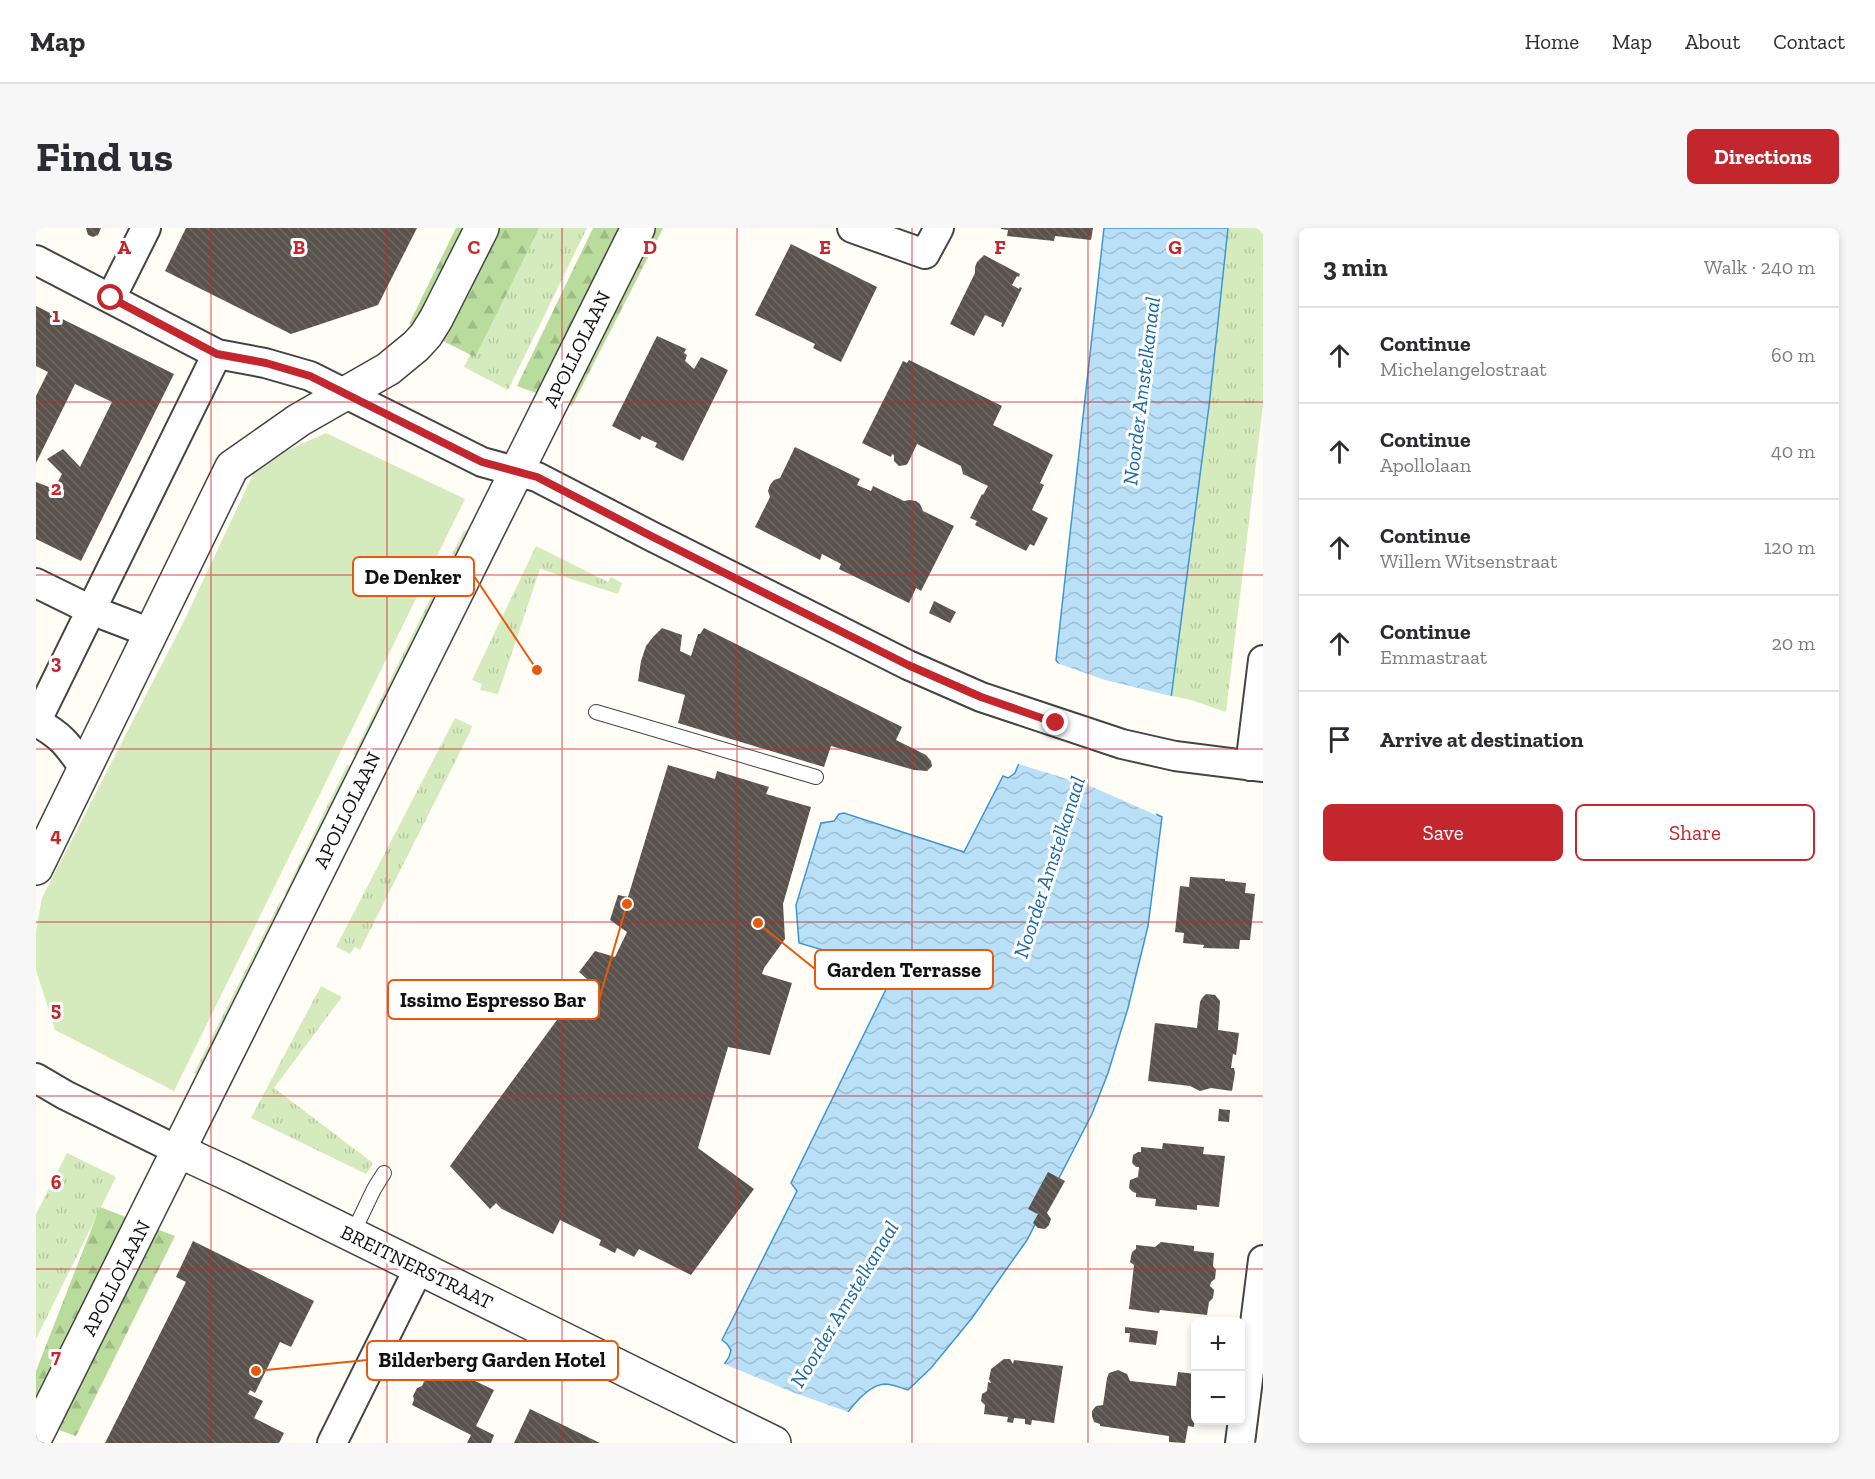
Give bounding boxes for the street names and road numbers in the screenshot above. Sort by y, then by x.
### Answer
street label: APOLLOLAAN [538,287,616,411]
street label: APOLLOLAAN [308,748,386,872]
street label: APOLLOLAAN [77,1216,156,1340]
street label: BREITNERSTRAAT [337,1220,497,1314]

